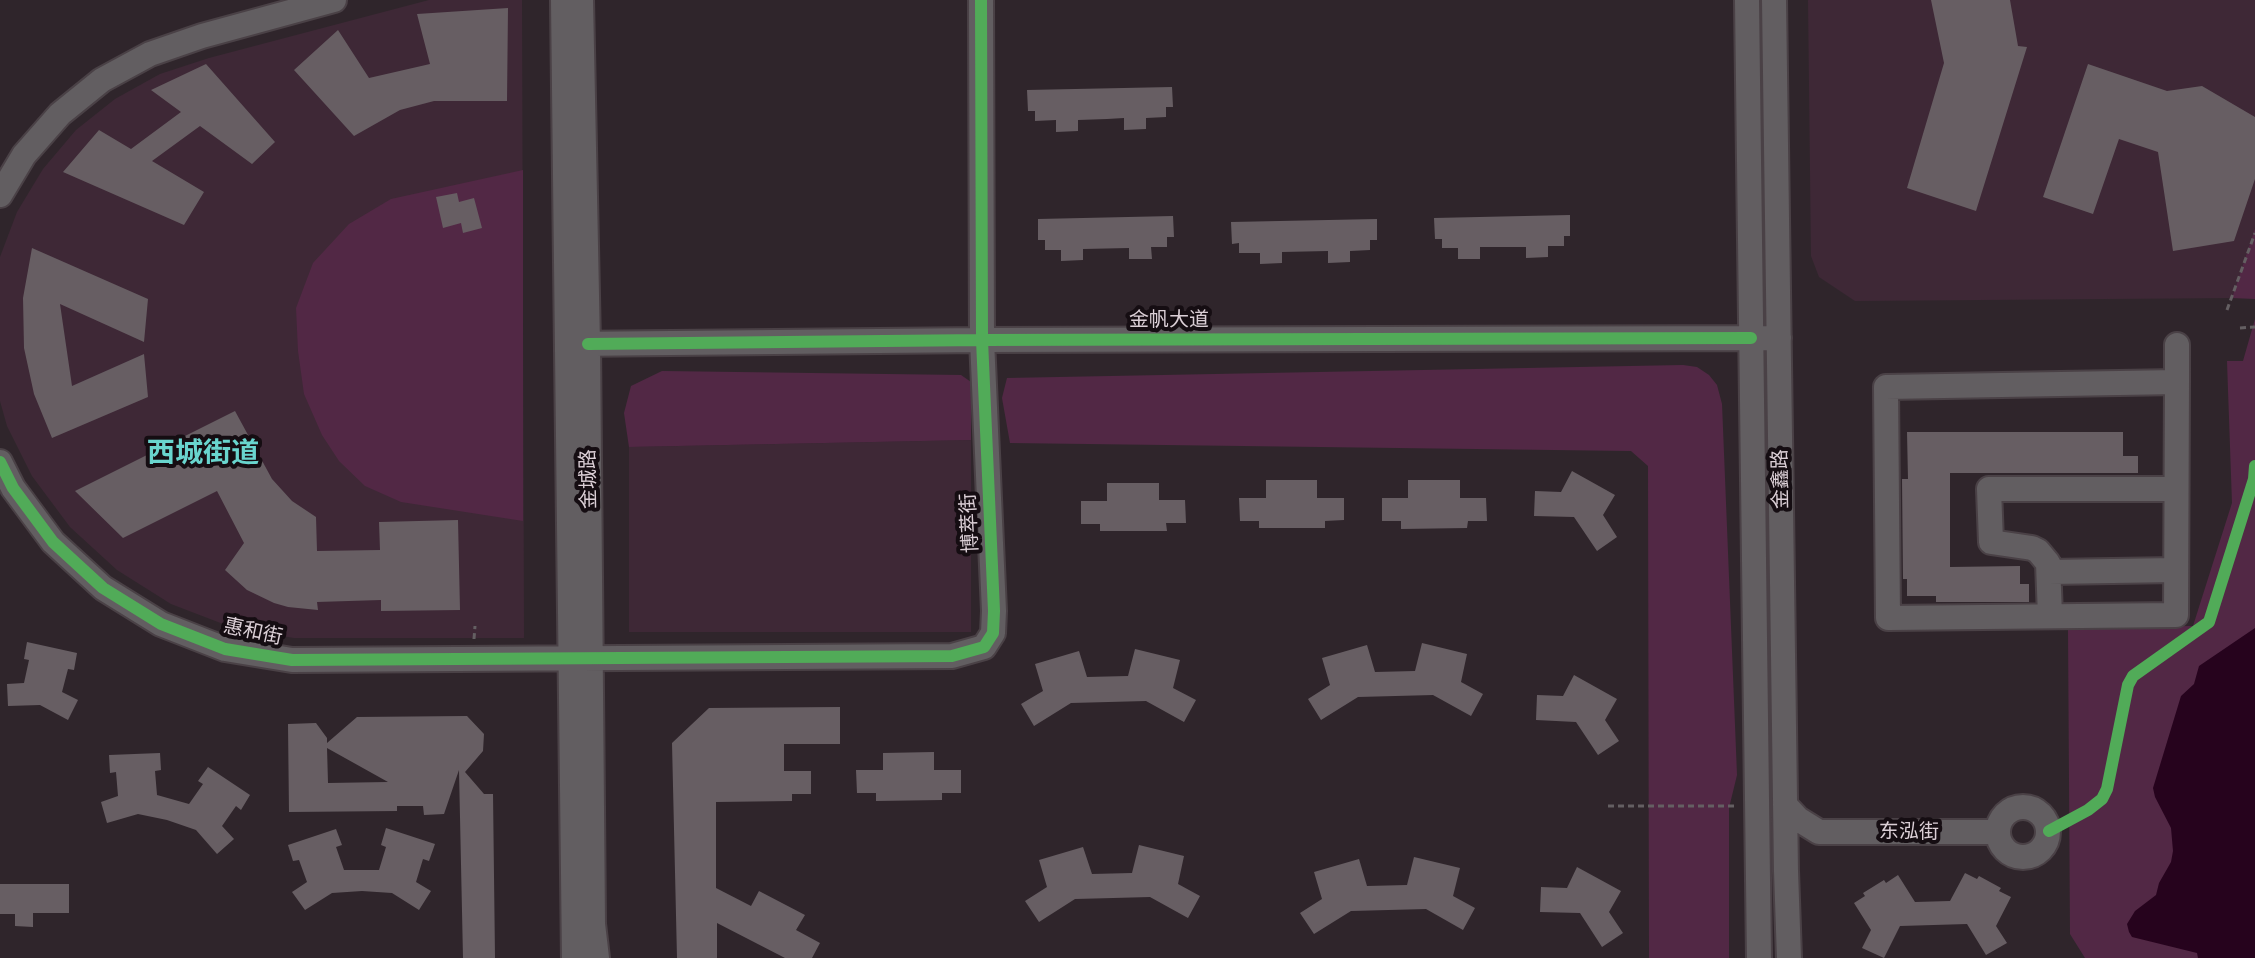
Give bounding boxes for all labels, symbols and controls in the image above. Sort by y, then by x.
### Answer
street label: 金帆大道 [1129,308,1209,332]
district label: 西城街道 [147,437,259,471]
street label: 金城路 [576,449,602,509]
street label: 金鑫路 [1768,449,1794,509]
street label: 博萃街 [956,492,984,554]
street label: 惠和街 [221,614,285,650]
street label: 东泓街 [1879,820,1939,844]

